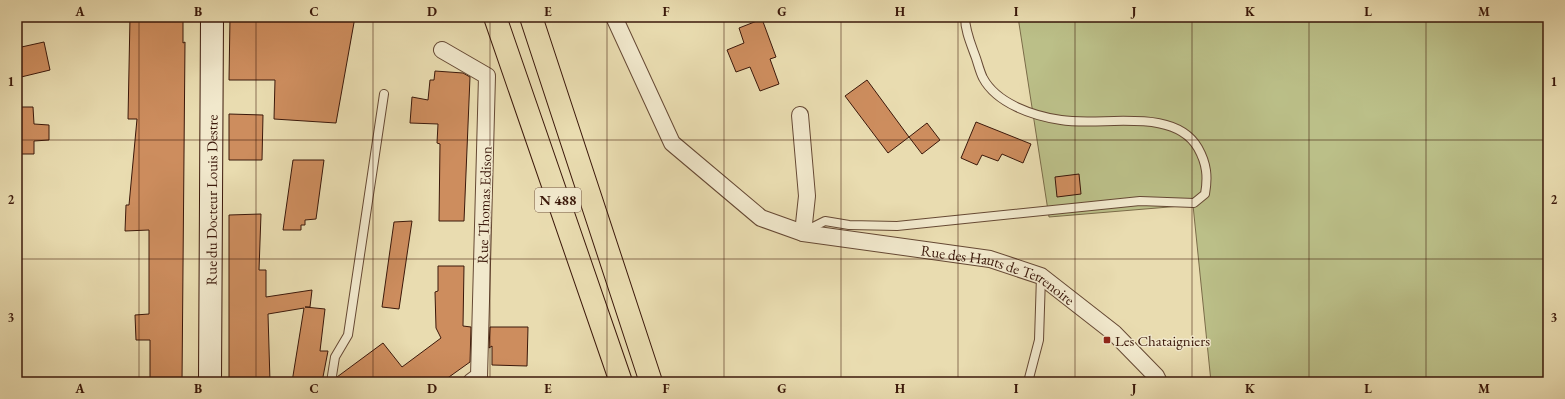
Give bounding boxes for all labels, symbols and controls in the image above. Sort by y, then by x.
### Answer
text: A [74,3,85,20]
text: B [194,3,202,20]
text: C [309,3,319,20]
text: D [427,3,437,20]
text: E [544,3,552,20]
text: F [662,3,670,20]
text: G [777,3,787,20]
text: H [895,3,906,20]
text: I [1014,3,1019,20]
text: J [1130,3,1137,20]
text: K [1245,3,1256,20]
text: L [1364,3,1372,20]
text: M [1478,3,1490,20]
text: 1 [8,73,15,90]
text: 1 [1551,73,1558,90]
street label: Rue du Docteur Louis Destre [201,114,221,285]
street label: Rue Thomas Edison [472,146,496,264]
road number: N 488 [535,188,581,212]
text: 2 [8,191,15,208]
text: 2 [1551,191,1558,208]
street label: Rue des Hauts de Terrenoire [920,240,1079,309]
text: 3 [8,309,15,326]
text: 3 [1551,309,1558,326]
place label: Les Chataigniers [1115,331,1210,350]
marker: Les Chataigniers [1102,335,1112,345]
text: A [74,380,85,397]
text: B [194,380,202,397]
text: C [309,380,319,397]
text: D [427,380,437,397]
text: E [544,380,552,397]
text: F [662,380,670,397]
text: G [777,380,787,397]
text: H [895,380,906,397]
text: I [1014,380,1019,397]
text: J [1130,380,1137,397]
text: K [1245,380,1256,397]
text: L [1364,380,1372,397]
text: M [1478,380,1490,397]

